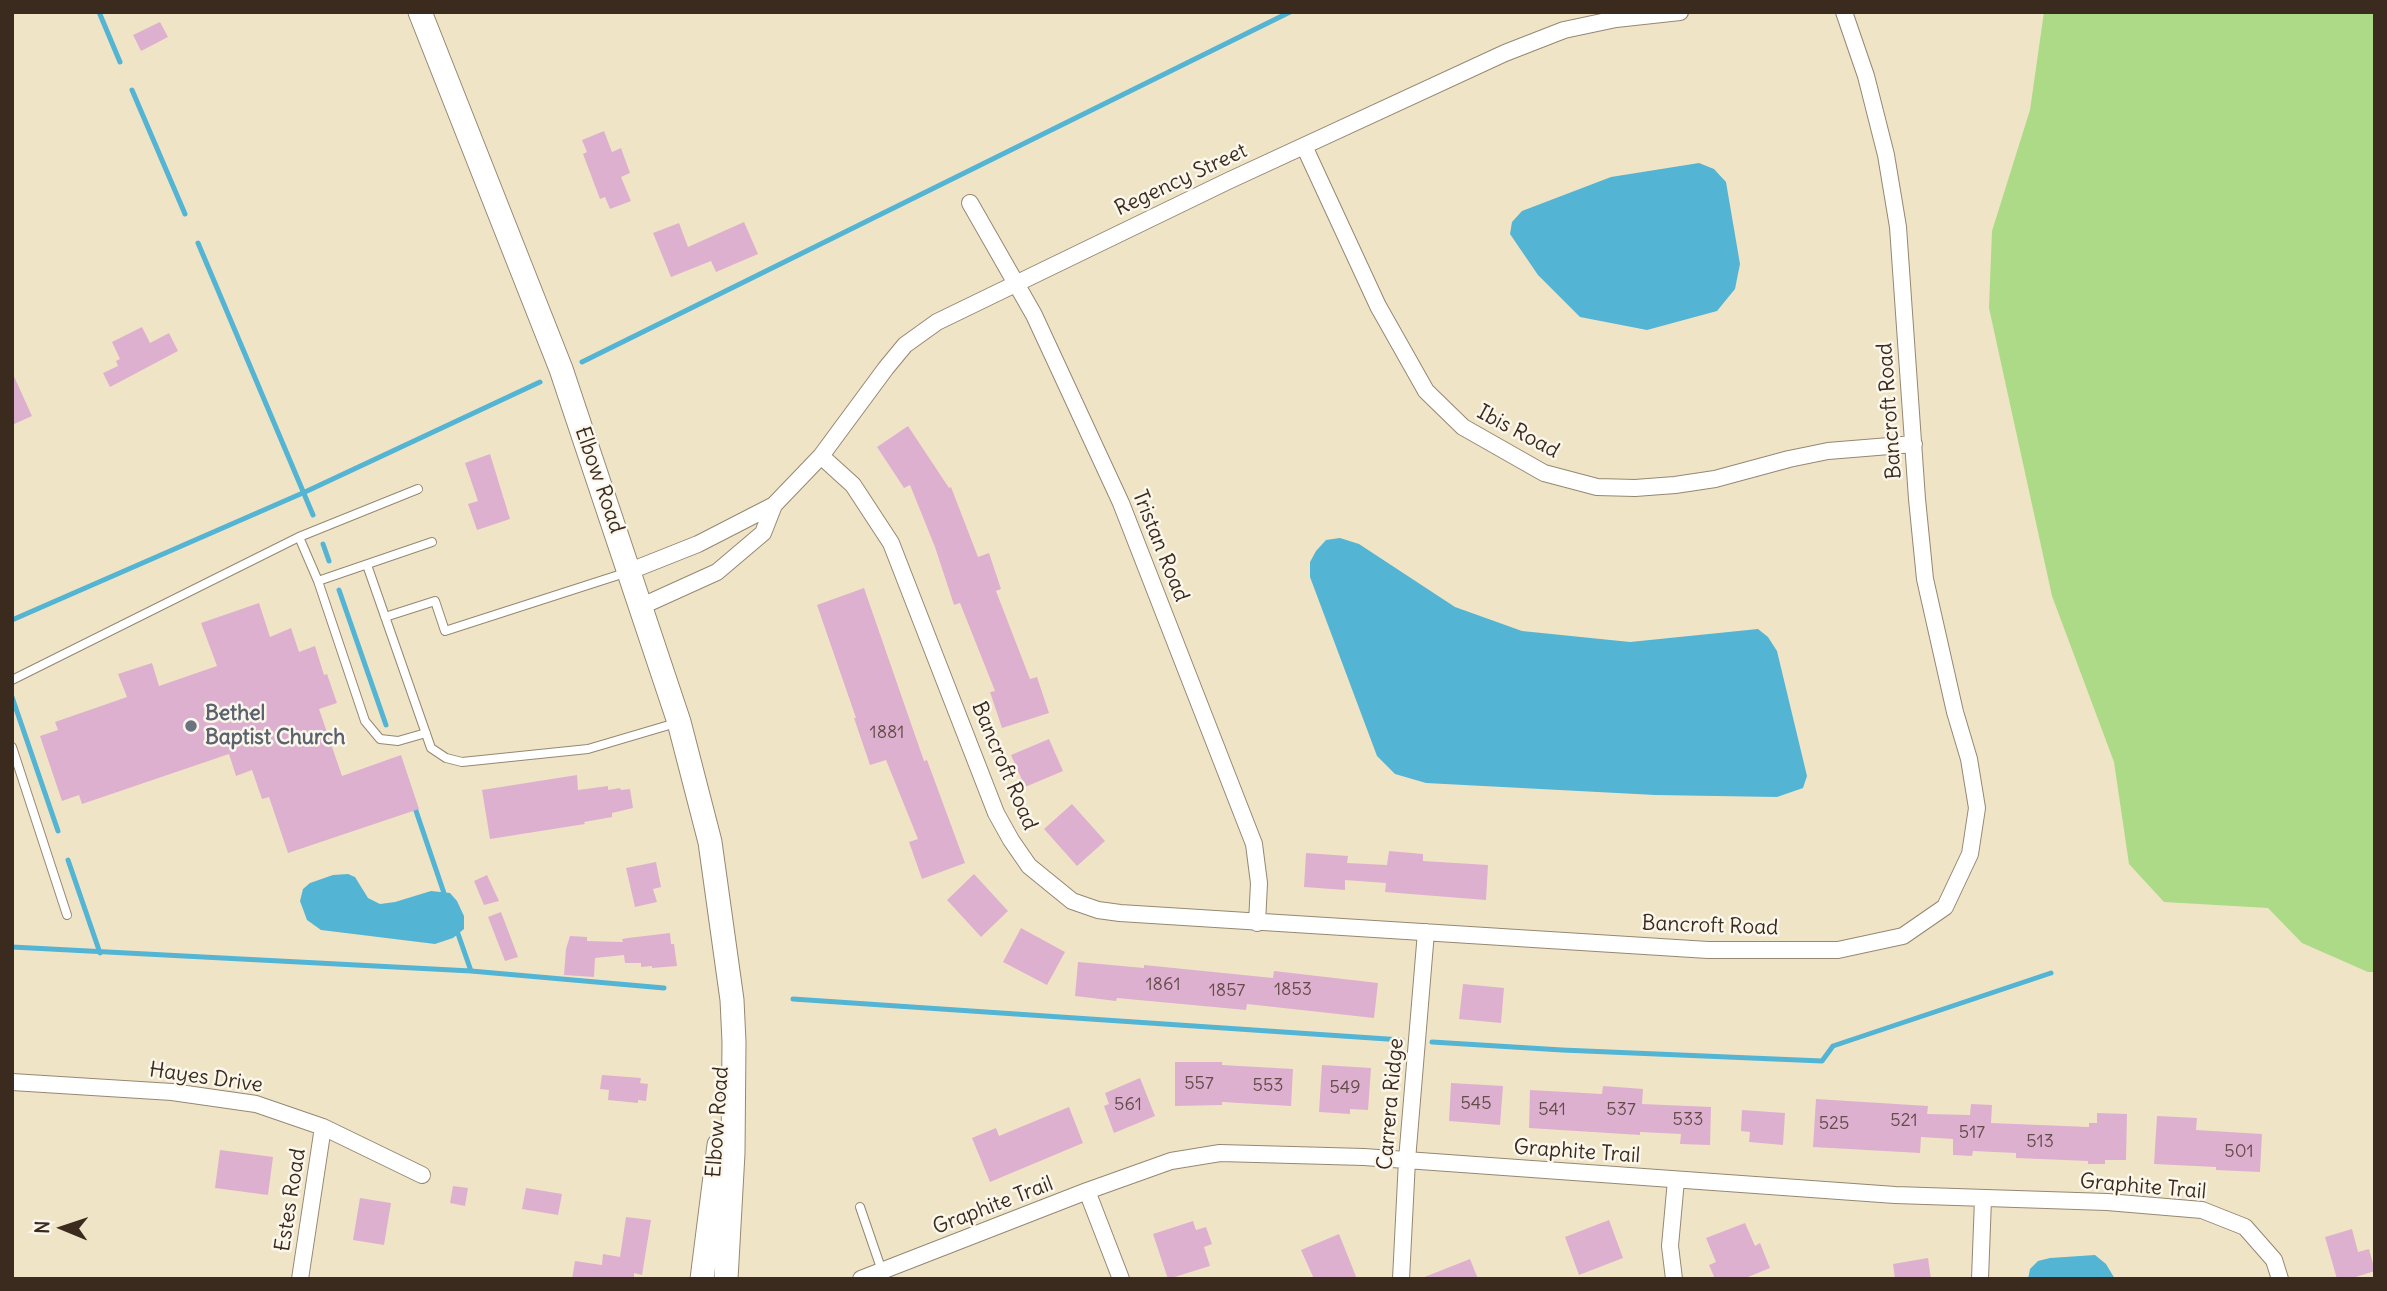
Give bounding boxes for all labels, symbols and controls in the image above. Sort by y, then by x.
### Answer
street label: Regency Street [1111,138,1251,222]
street label: Bancroft Road [1873,342,1907,480]
street label: Ibis Road [1473,400,1563,464]
street label: Elbow Road [569,423,629,537]
street label: Tristan Road [1126,487,1194,605]
street label: Bancroft Road [966,698,1042,834]
place label: Bethel Baptist Church [205,701,345,751]
marker: Bethel Baptist Church [183,718,199,734]
house number: 1881 [869,722,905,744]
street label: Bancroft Road [1641,911,1779,941]
house number: 1861 [1145,974,1181,996]
house number: 1853 [1274,979,1312,1001]
house number: 1857 [1209,980,1245,1002]
street label: Carrera Ridge [1373,1037,1409,1171]
street label: Hayes Drive [148,1058,264,1098]
street label: Elbow Road [702,1066,734,1178]
house number: 557 [1184,1073,1214,1095]
house number: 553 [1253,1075,1283,1097]
house number: 549 [1329,1077,1361,1099]
house number: 545 [1460,1093,1492,1115]
house number: 561 [1114,1094,1142,1116]
house number: 541 [1538,1099,1566,1121]
house number: 537 [1606,1099,1636,1121]
house number: 533 [1673,1109,1703,1131]
house number: 521 [1890,1110,1918,1132]
house number: 525 [1819,1113,1849,1135]
house number: 517 [1959,1122,1985,1144]
house number: 513 [2026,1131,2054,1153]
street label: Graphite Trail [1513,1135,1641,1169]
house number: 501 [2224,1141,2254,1163]
street label: Estes Road [270,1147,312,1253]
street label: Graphite Trail [2079,1169,2207,1205]
street label: Graphite Trail [929,1172,1057,1240]
north arrow [28,1193,98,1263]
text: N [30,1220,54,1234]

